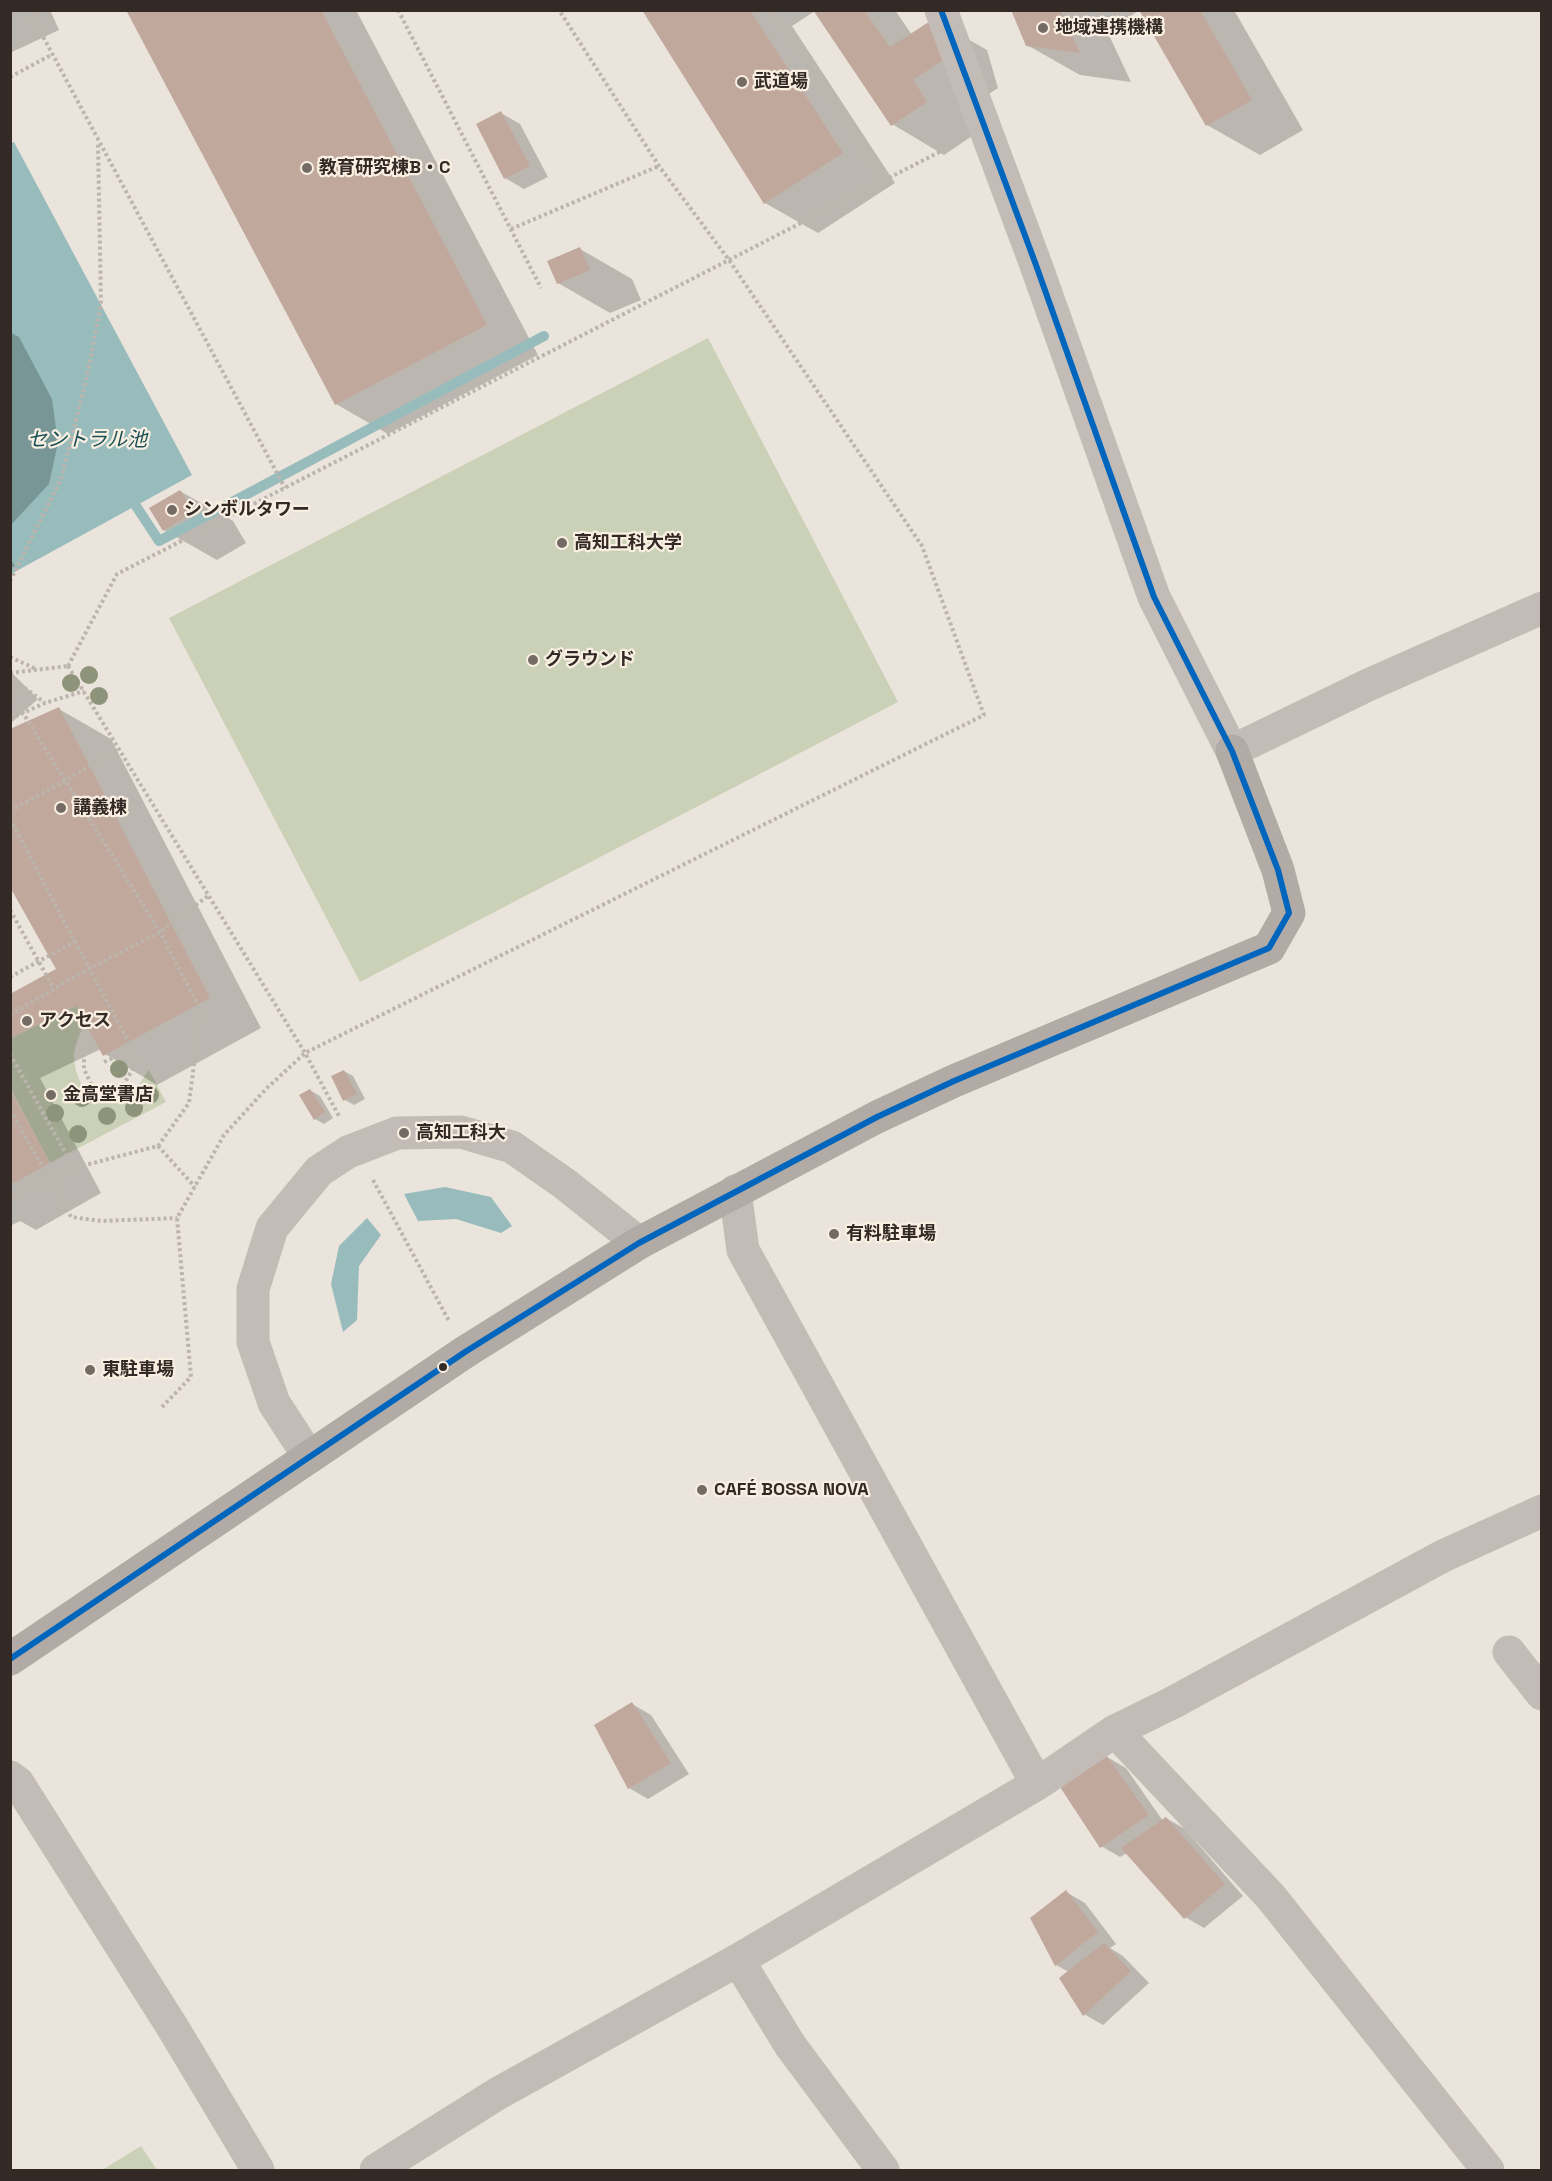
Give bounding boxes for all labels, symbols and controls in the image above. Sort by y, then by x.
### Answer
place label: 地域連携機構 [1055,17,1163,39]
marker: 地域連携機構 [1036,21,1050,35]
place label: 武道場 [754,71,808,93]
marker: 武道場 [735,75,749,89]
place label: 教育研究棟B・C [319,157,451,179]
marker: 教育研究棟B・C [300,161,314,175]
water label: セントラル池 [27,429,147,453]
place label: シンボルタワー [184,499,310,521]
marker: シンボルタワー [165,503,179,517]
place label: 高知工科大学 [574,532,682,554]
marker: 高知工科大学 [555,536,569,550]
place label: グラウンド [545,649,635,671]
marker: グラウンド [526,653,540,667]
place label: 講義棟 [73,797,127,819]
marker: 講義棟 [54,801,68,815]
place label: アクセス [39,1010,111,1032]
marker: アクセス [20,1014,34,1028]
place label: 金高堂書店 [63,1084,153,1106]
marker: 金高堂書店 [44,1088,58,1102]
place label: 高知工科大 [416,1122,506,1144]
marker: 高知工科大 [397,1126,411,1140]
place label: 有料駐車場 [846,1223,936,1245]
marker: 有料駐車場 [827,1227,841,1241]
place label: 東駐車場 [102,1359,174,1381]
unlabelled marker [437,1361,449,1373]
marker: 東駐車場 [83,1363,97,1377]
place label: CAFÉ BOSSA NOVA [714,1479,869,1501]
marker: CAFÉ BOSSA NOVA [695,1483,709,1497]

